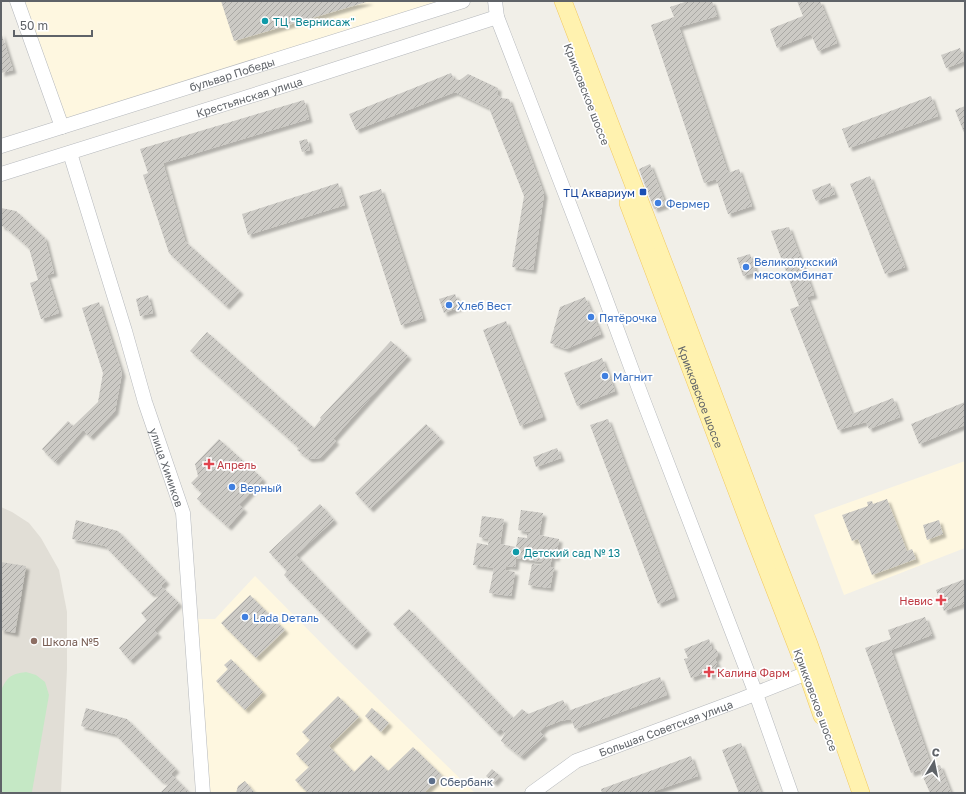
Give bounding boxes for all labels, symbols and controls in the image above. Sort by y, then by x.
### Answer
scale bar [14,12,92,38]
place label: ТЦ "Вернисаж" [273,15,355,28]
marker: ТЦ "Вернисаж" [260,16,270,26]
text: 50 m [20,18,48,33]
street label: Крикковское шоссе [562,41,612,147]
street label: бульвар Победы [188,54,276,93]
street label: Крестьянская улица [194,74,304,119]
place label: ТЦ Аквариум [563,186,635,199]
marker: ТЦ Аквариум [638,187,648,197]
place label: Фермер [666,197,710,210]
marker: Фермер [653,198,663,208]
place label: Великолукский мясокомбинат [754,255,838,281]
marker: Великолукский мясокомбинат [741,262,751,272]
place label: Хлеб Вест [457,299,512,312]
marker: Хлеб Вест [444,300,454,310]
place label: Пятёрочка [599,311,657,324]
marker: Пятёрочка [586,312,596,322]
street label: Крикковское шоссе [676,344,726,450]
place label: Магнит [613,370,653,383]
marker: Магнит [600,371,610,381]
street label: улица Химиков [148,426,187,508]
place label: Апрель [217,458,256,471]
marker: Апрель [204,459,214,469]
place label: Верный [240,481,282,494]
marker: Верный [227,482,237,492]
place label: Детский сад № 13 [524,546,620,559]
marker: Детский сад № 13 [511,547,521,557]
place label: Невис [899,594,933,607]
marker: Невис [936,595,946,605]
place label: Lada Dеталь [253,611,319,624]
marker: Lada Dеталь [240,612,250,622]
place label: Школа №5 [42,635,99,648]
marker: Школа №5 [29,636,39,646]
street label: Крикковское шоссе [791,647,841,753]
place label: Калина Фарм [717,666,790,679]
marker: Калина Фарм [704,667,714,677]
street label: Большая Советская улица [597,697,734,758]
north arrow [914,742,954,782]
text: С [931,745,941,759]
place label: Сбербанк [440,775,494,788]
marker: Сбербанк [427,776,437,786]

